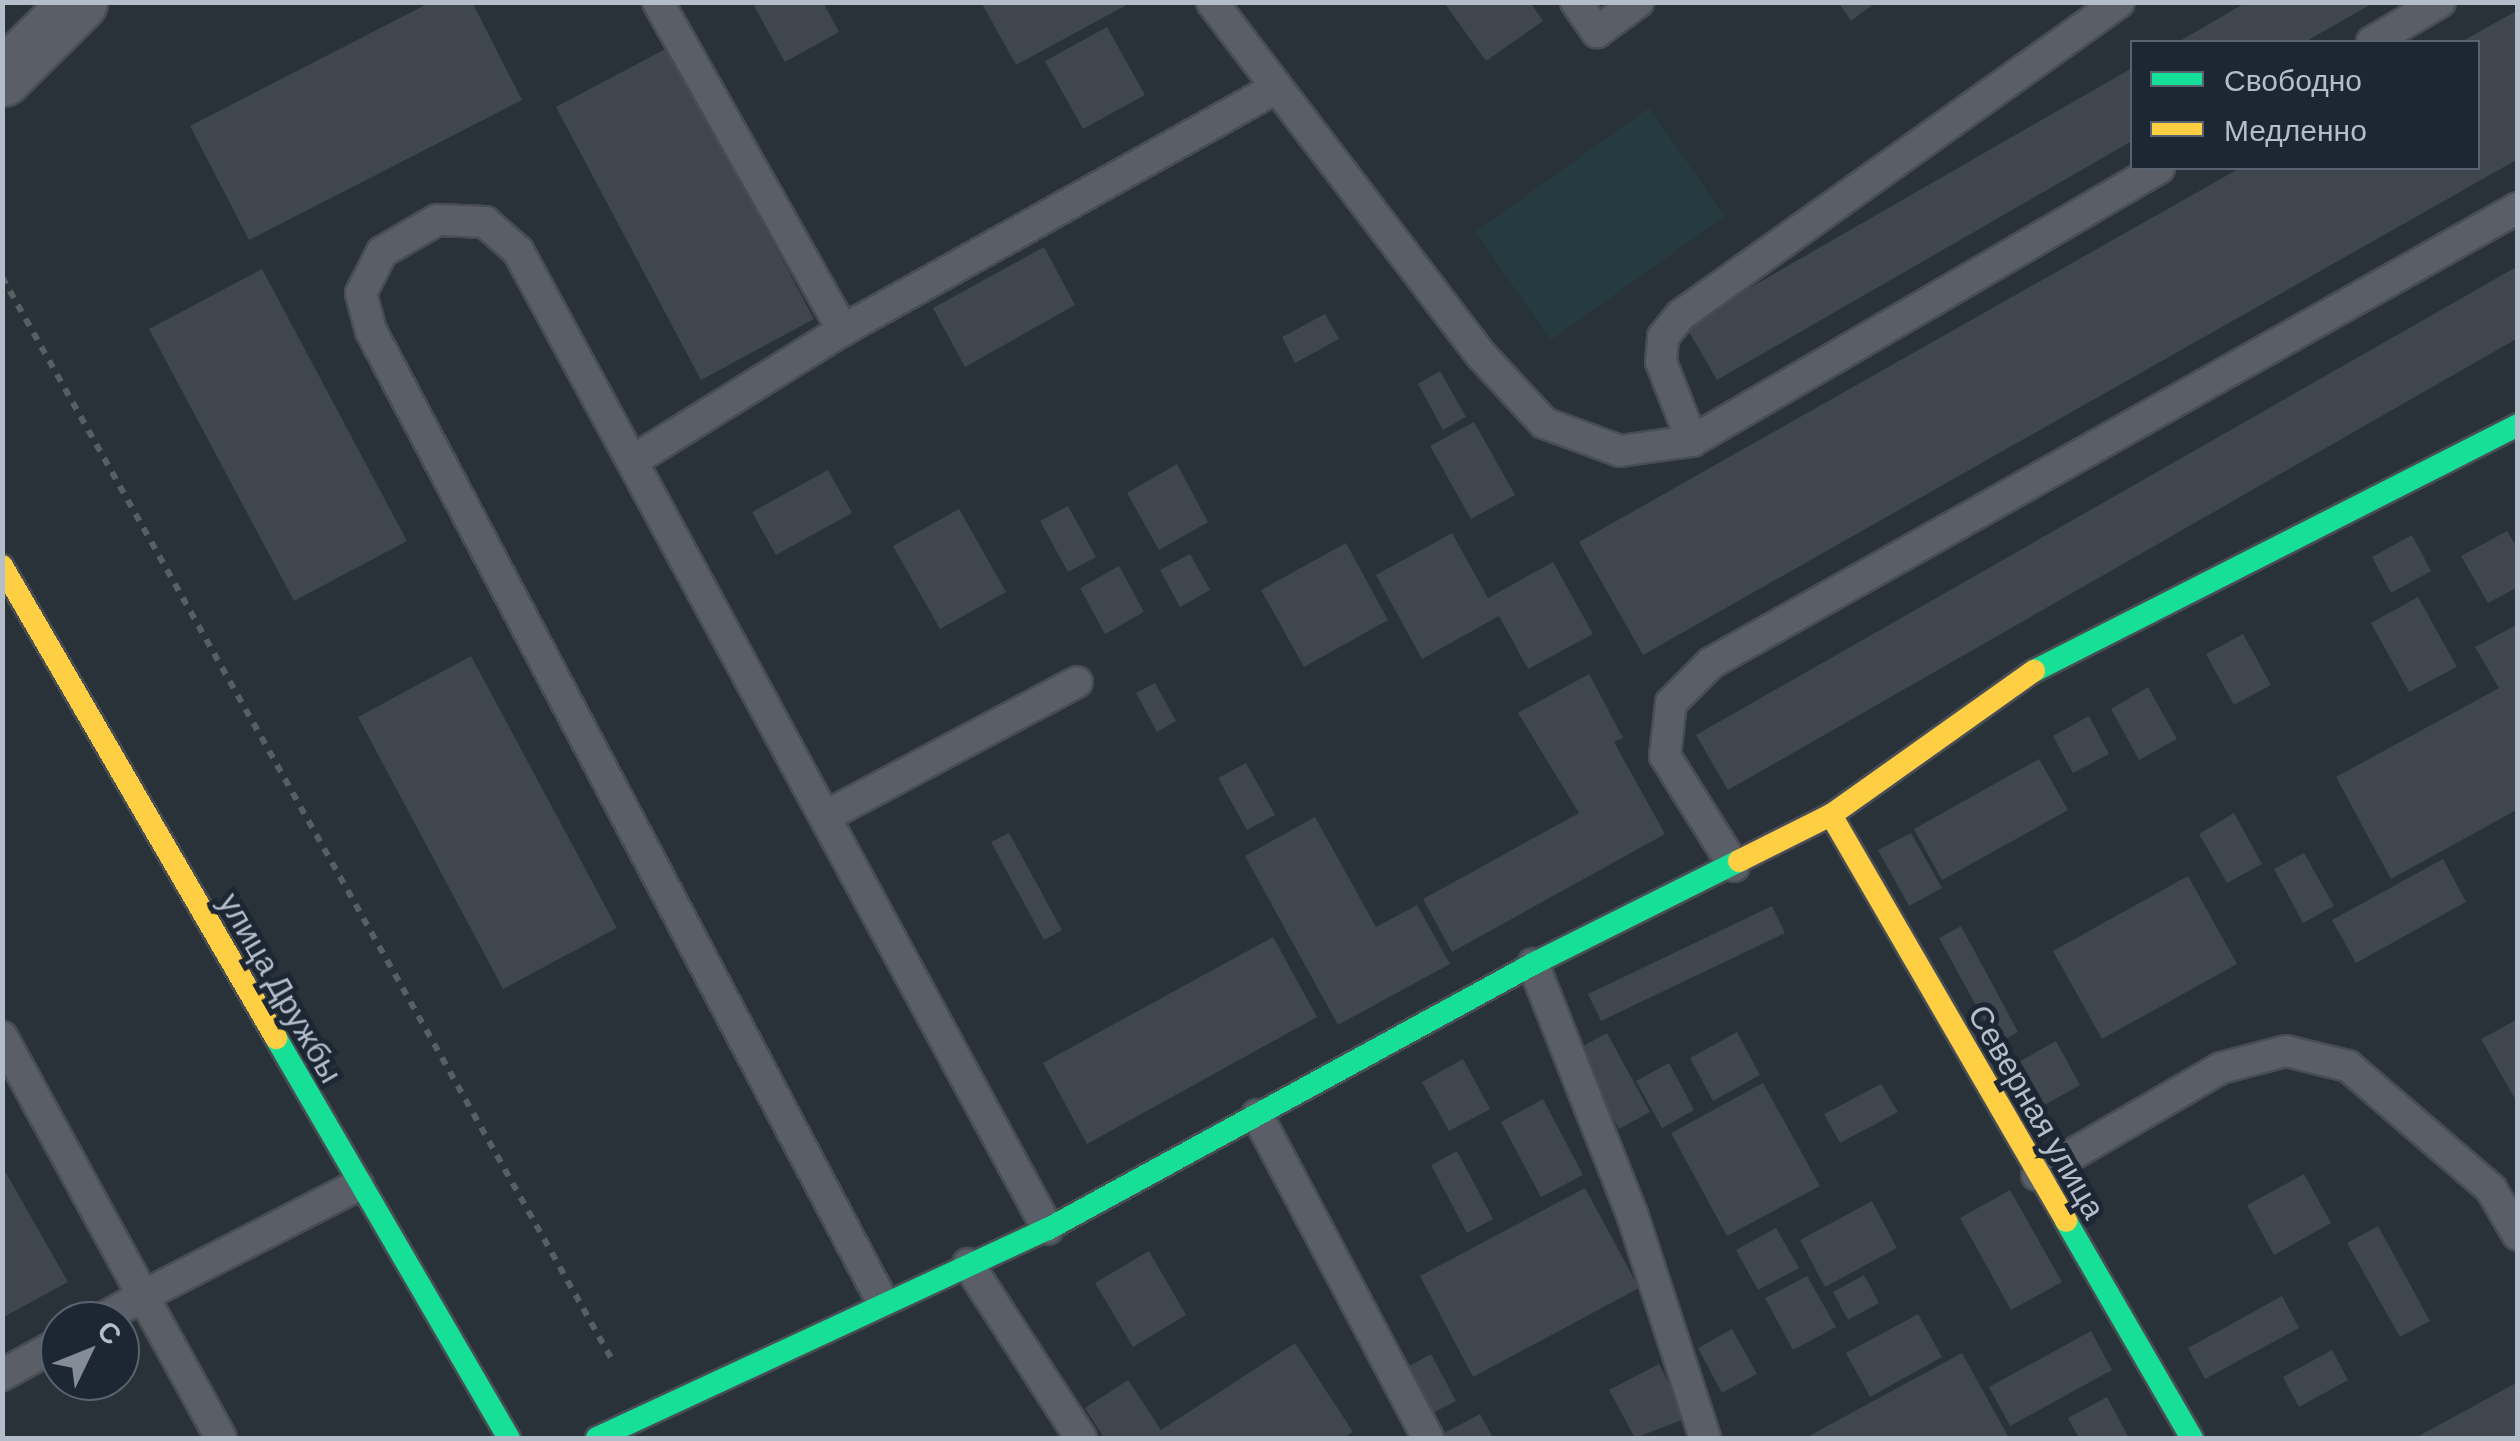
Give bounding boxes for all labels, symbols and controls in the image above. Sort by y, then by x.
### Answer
legend [2130,40,2480,170]
text: Свободно [2224,61,2362,97]
text: Медленно [2224,111,2367,147]
street label: улица Дружбы [212,885,352,1089]
street label: Северная улица [1961,997,2115,1225]
north arrow [40,1301,140,1401]
text: С [91,1313,130,1351]

